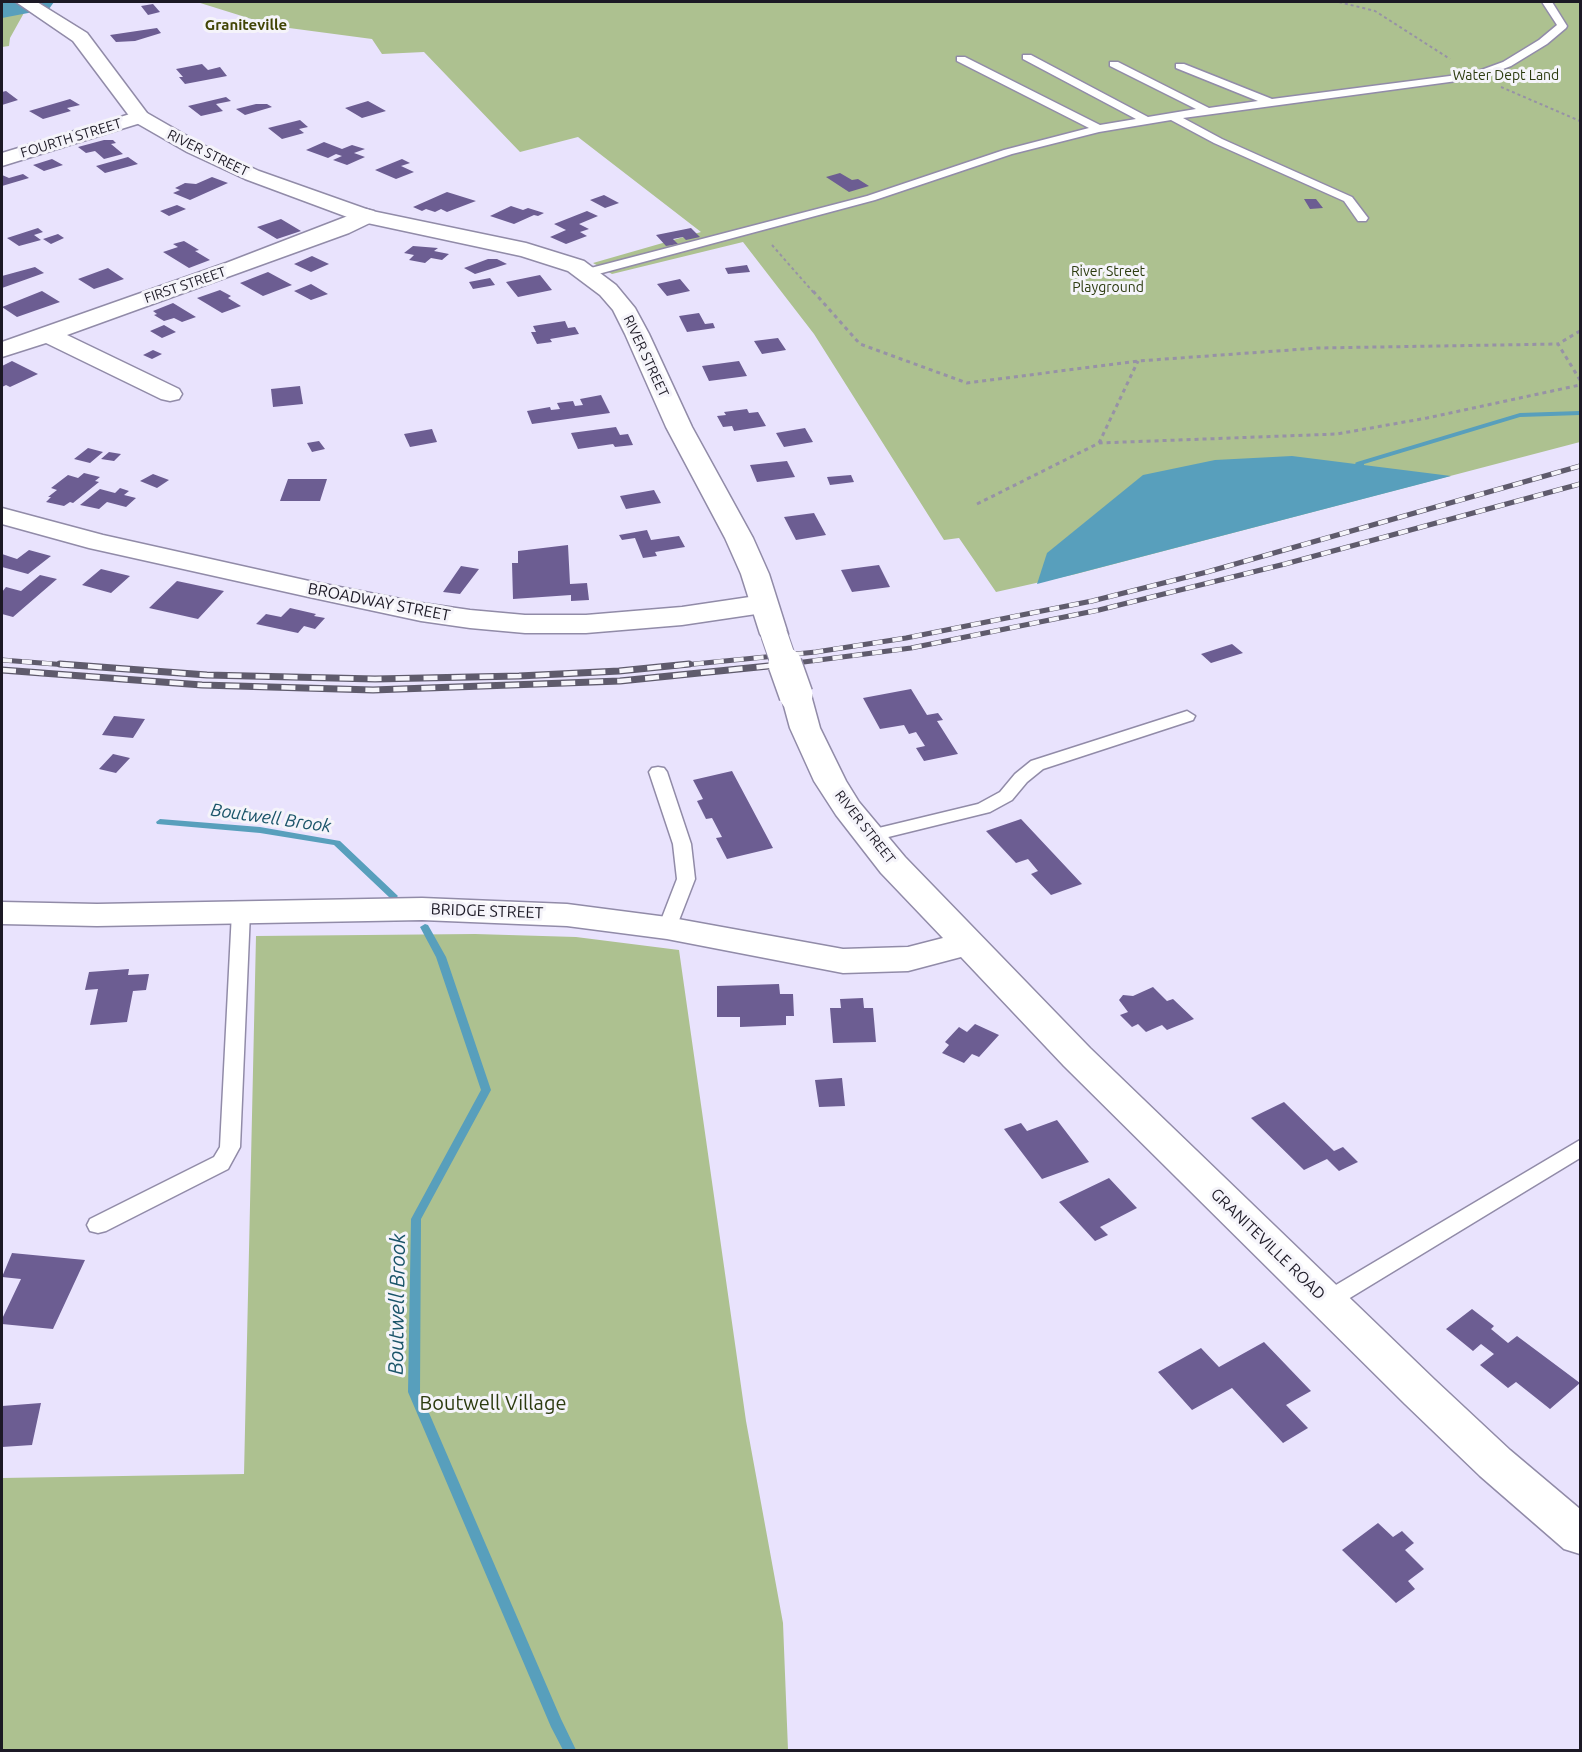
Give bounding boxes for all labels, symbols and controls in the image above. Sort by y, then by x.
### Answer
district label: Graniteville [205,16,287,34]
park label: Water Dept Land [1453,67,1559,83]
street label: FOURTH STREET [19,115,123,161]
street label: RIVER STREET [165,126,251,180]
street label: FIRST STREET [142,263,228,307]
park label: River Street Playground [1071,263,1145,296]
street label: RIVER STREET [620,312,672,400]
street label: BROADWAY STREET [306,579,452,625]
street label: RIVER STREET [831,787,899,867]
water label: Boutwell Brook [209,799,333,837]
street label: BRIDGE STREET [430,899,544,923]
street label: GRANITEVILLE ROAD [1207,1184,1329,1304]
water label: Boutwell Brook [383,1233,411,1375]
park label: Boutwell Village [420,1391,566,1415]

